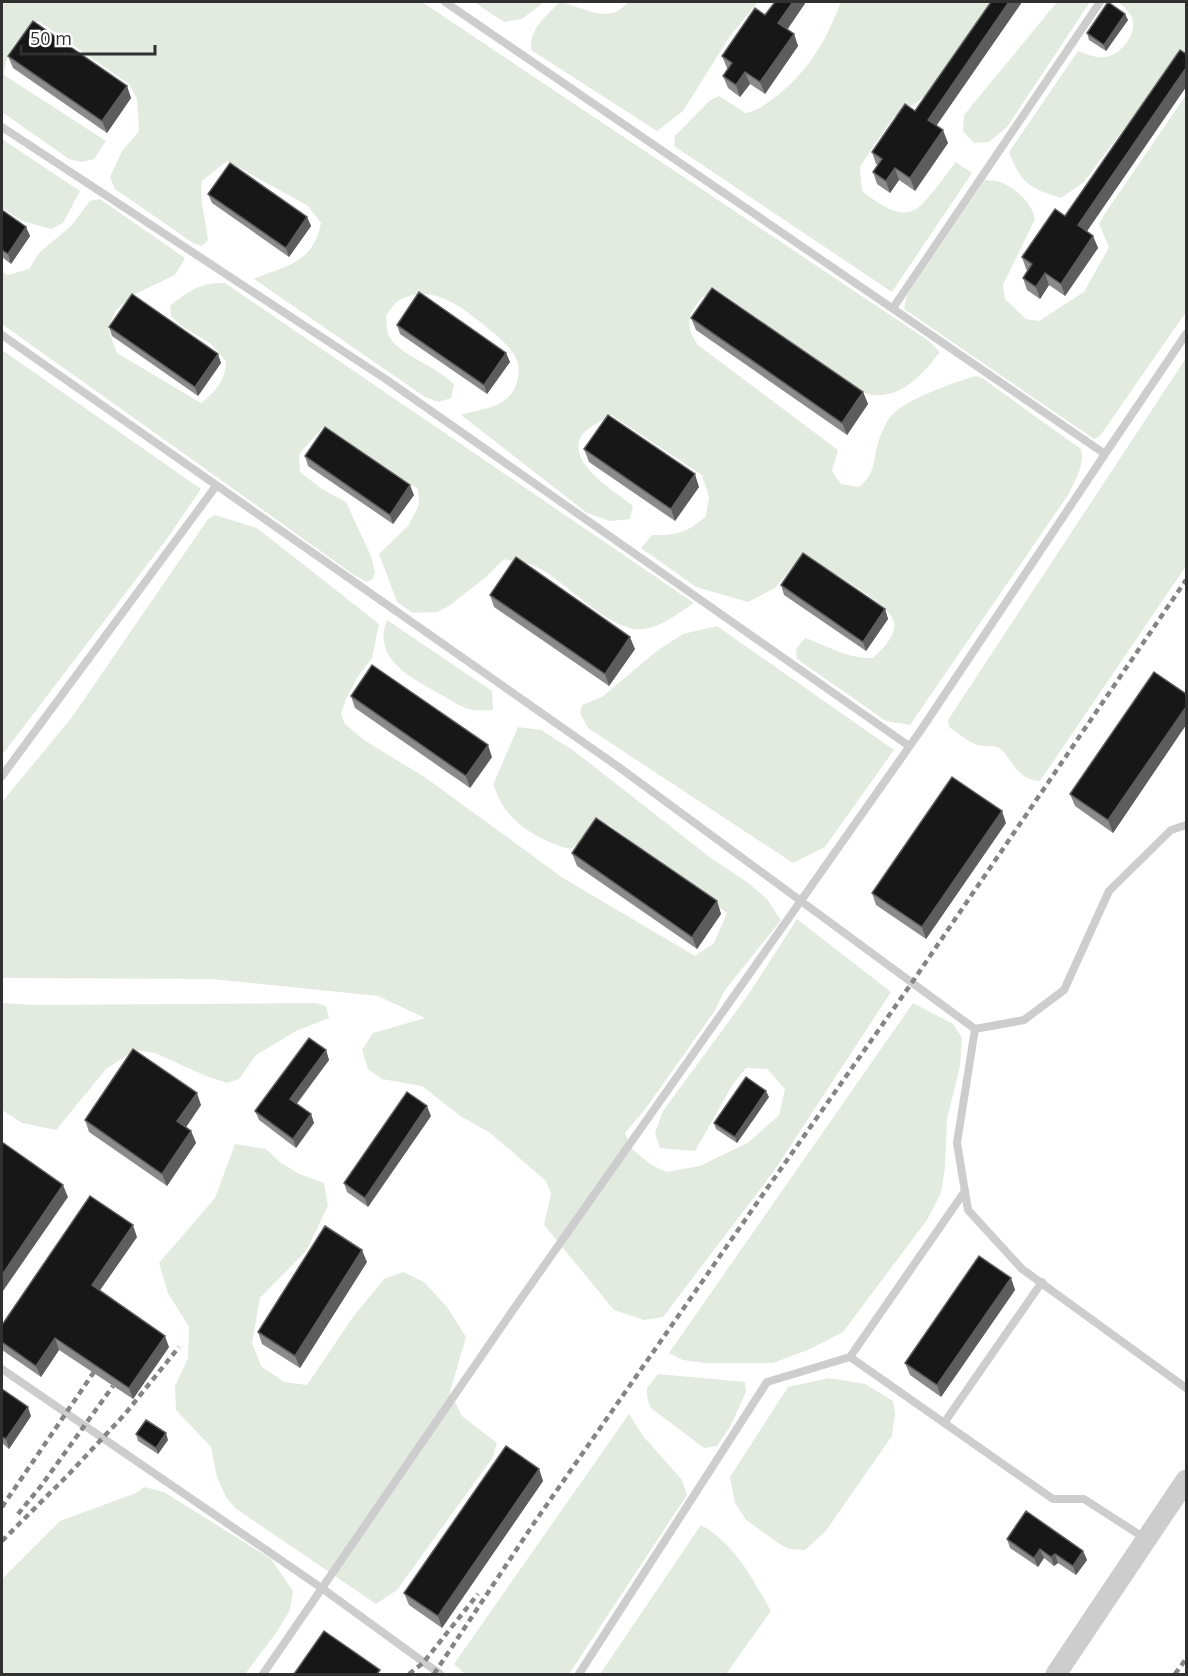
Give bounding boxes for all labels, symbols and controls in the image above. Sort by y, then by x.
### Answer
scale bar [21,18,154,56]
text: 50 m [30,26,72,50]

